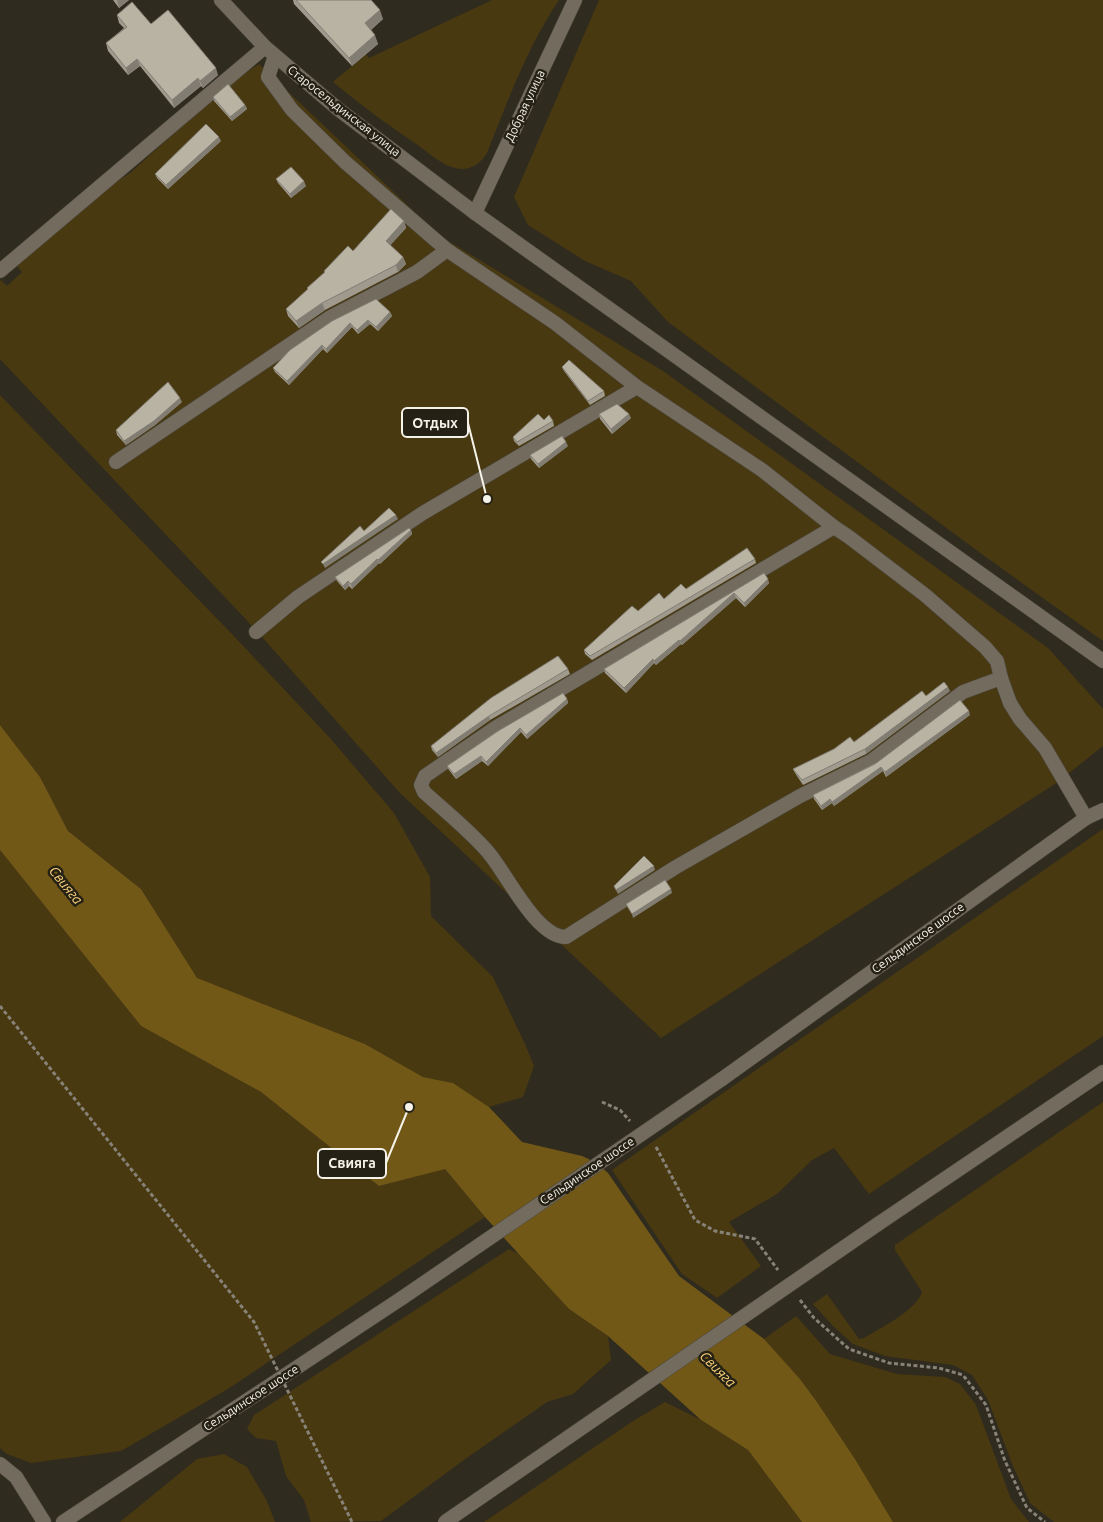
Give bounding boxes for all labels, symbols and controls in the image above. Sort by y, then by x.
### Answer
street label: Старосельдинская улица [285,63,403,159]
street label: Добрая улица [502,68,547,144]
callout: Отдых [402,408,468,437]
text: Отдых [412,415,458,431]
water label: Свияга [46,863,86,908]
street label: Сельдинское шоссе [869,900,966,975]
street label: Сельдинское шоссе [537,1134,636,1207]
callout: Свияга [318,1149,386,1178]
text: Свияга [328,1155,376,1171]
water label: Свияга [697,1348,740,1391]
street label: Сельдинское шоссе [201,1362,301,1433]

